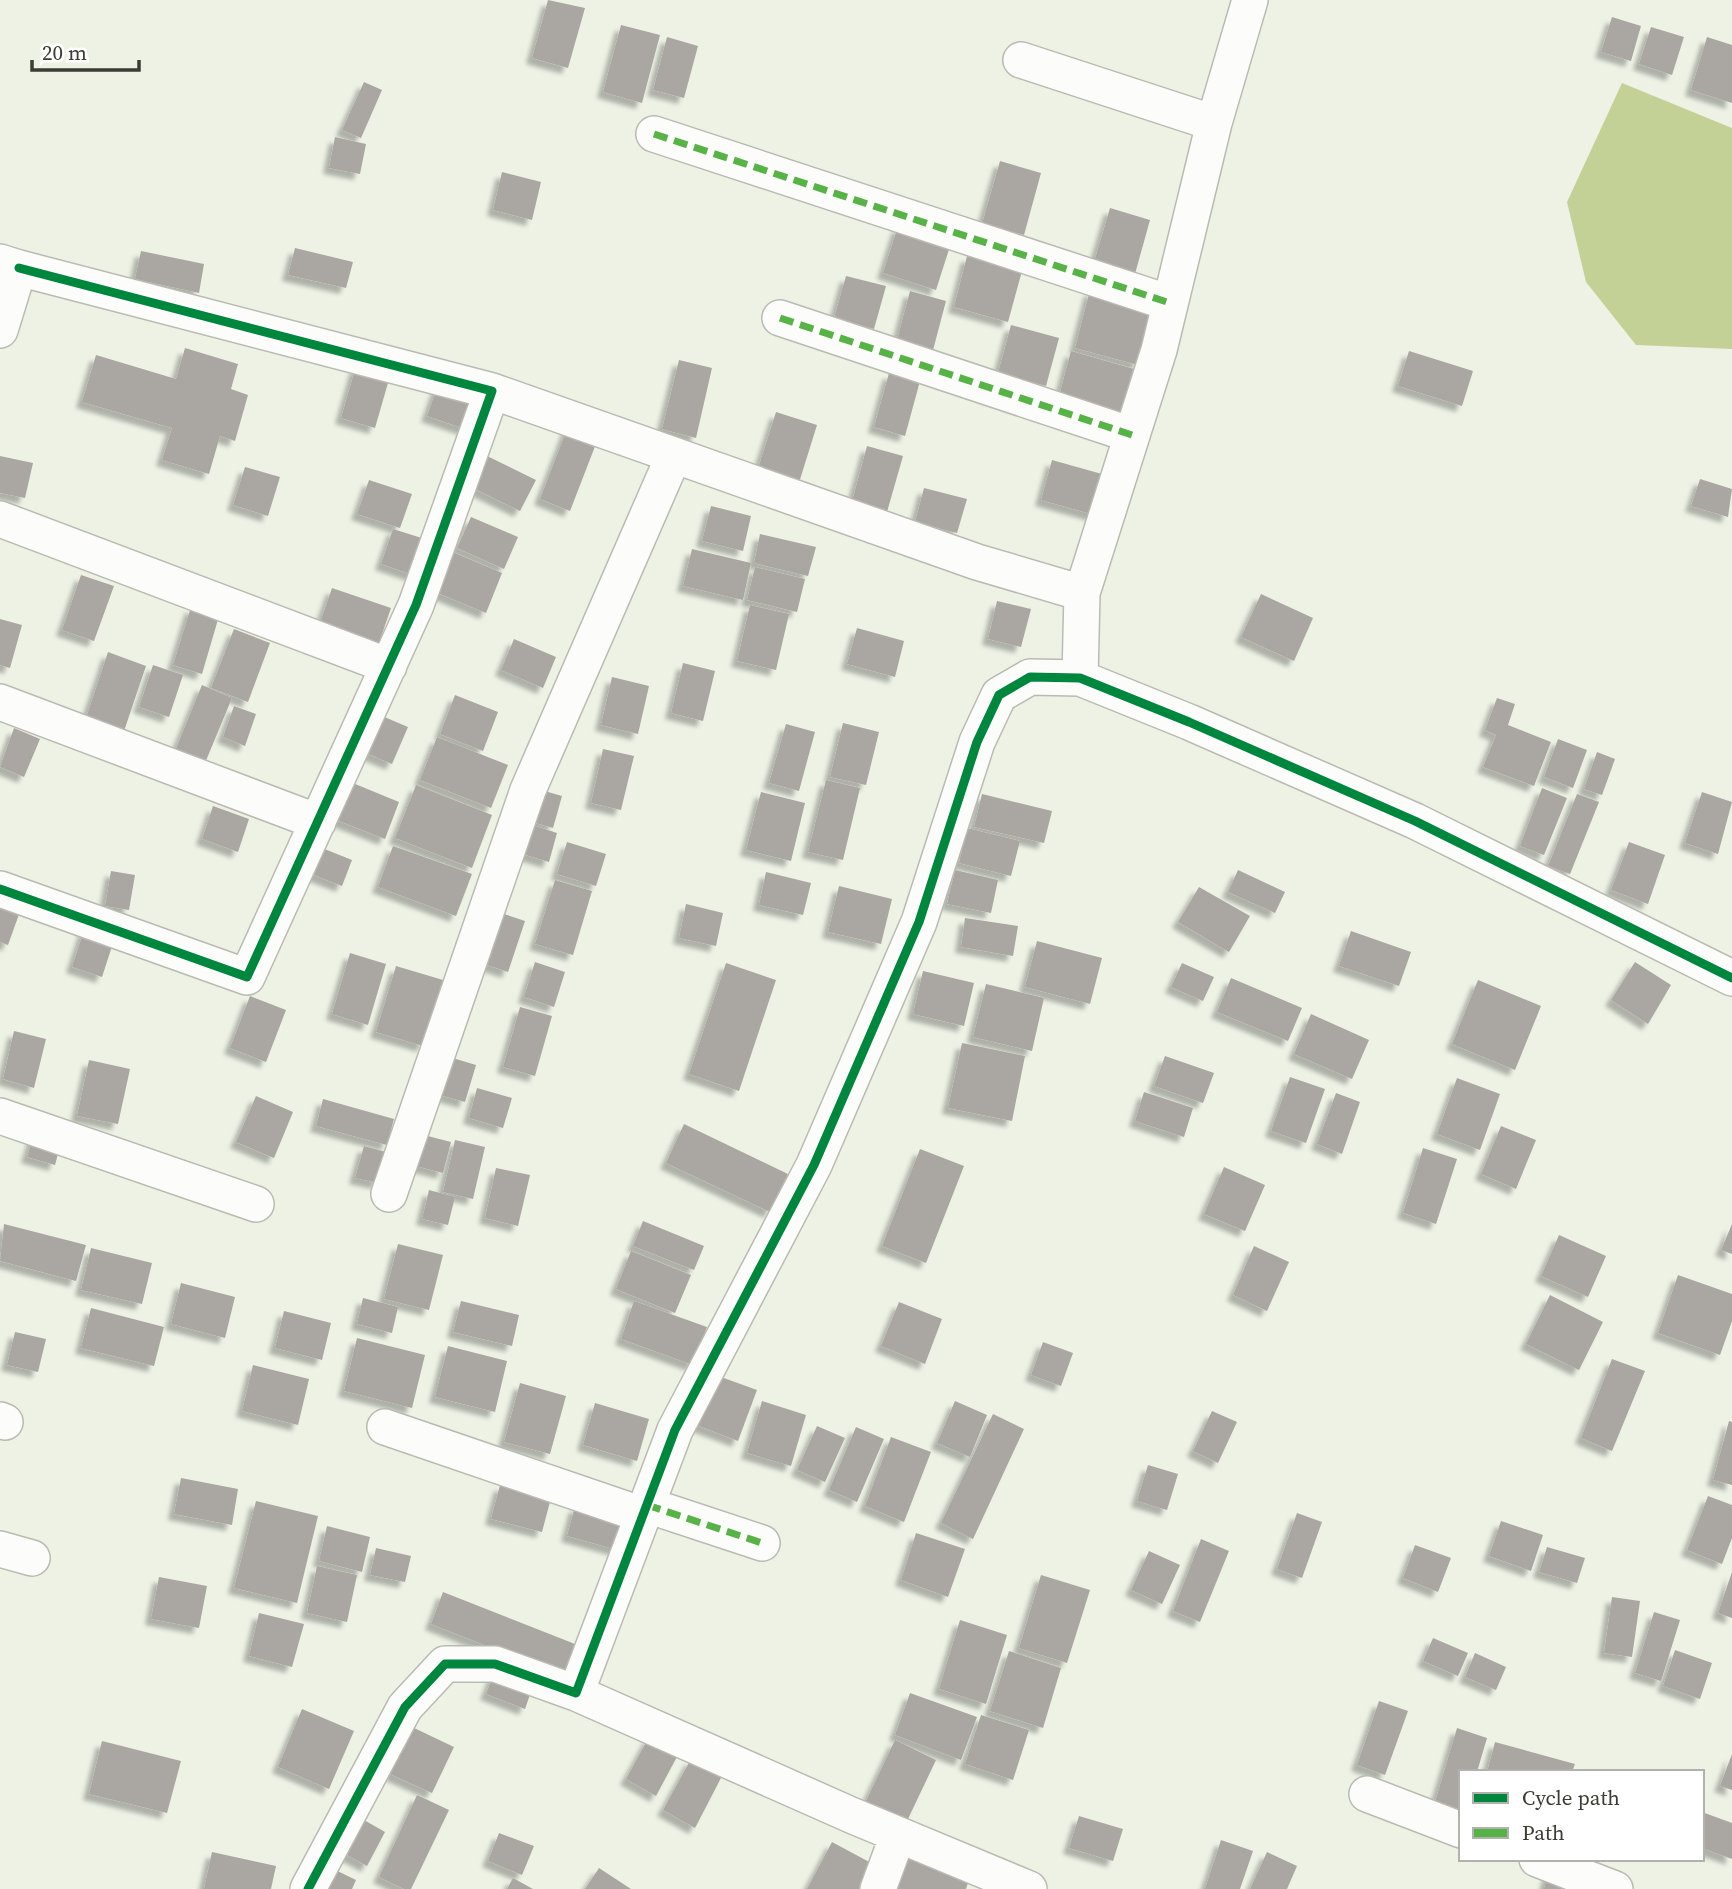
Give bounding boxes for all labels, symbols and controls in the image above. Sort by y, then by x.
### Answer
scale bar [32,28,138,72]
text: 20 m [42,38,87,67]
legend [1459,1770,1704,1861]
text: Cycle path [1522,1783,1620,1812]
text: Path [1522,1818,1565,1847]

